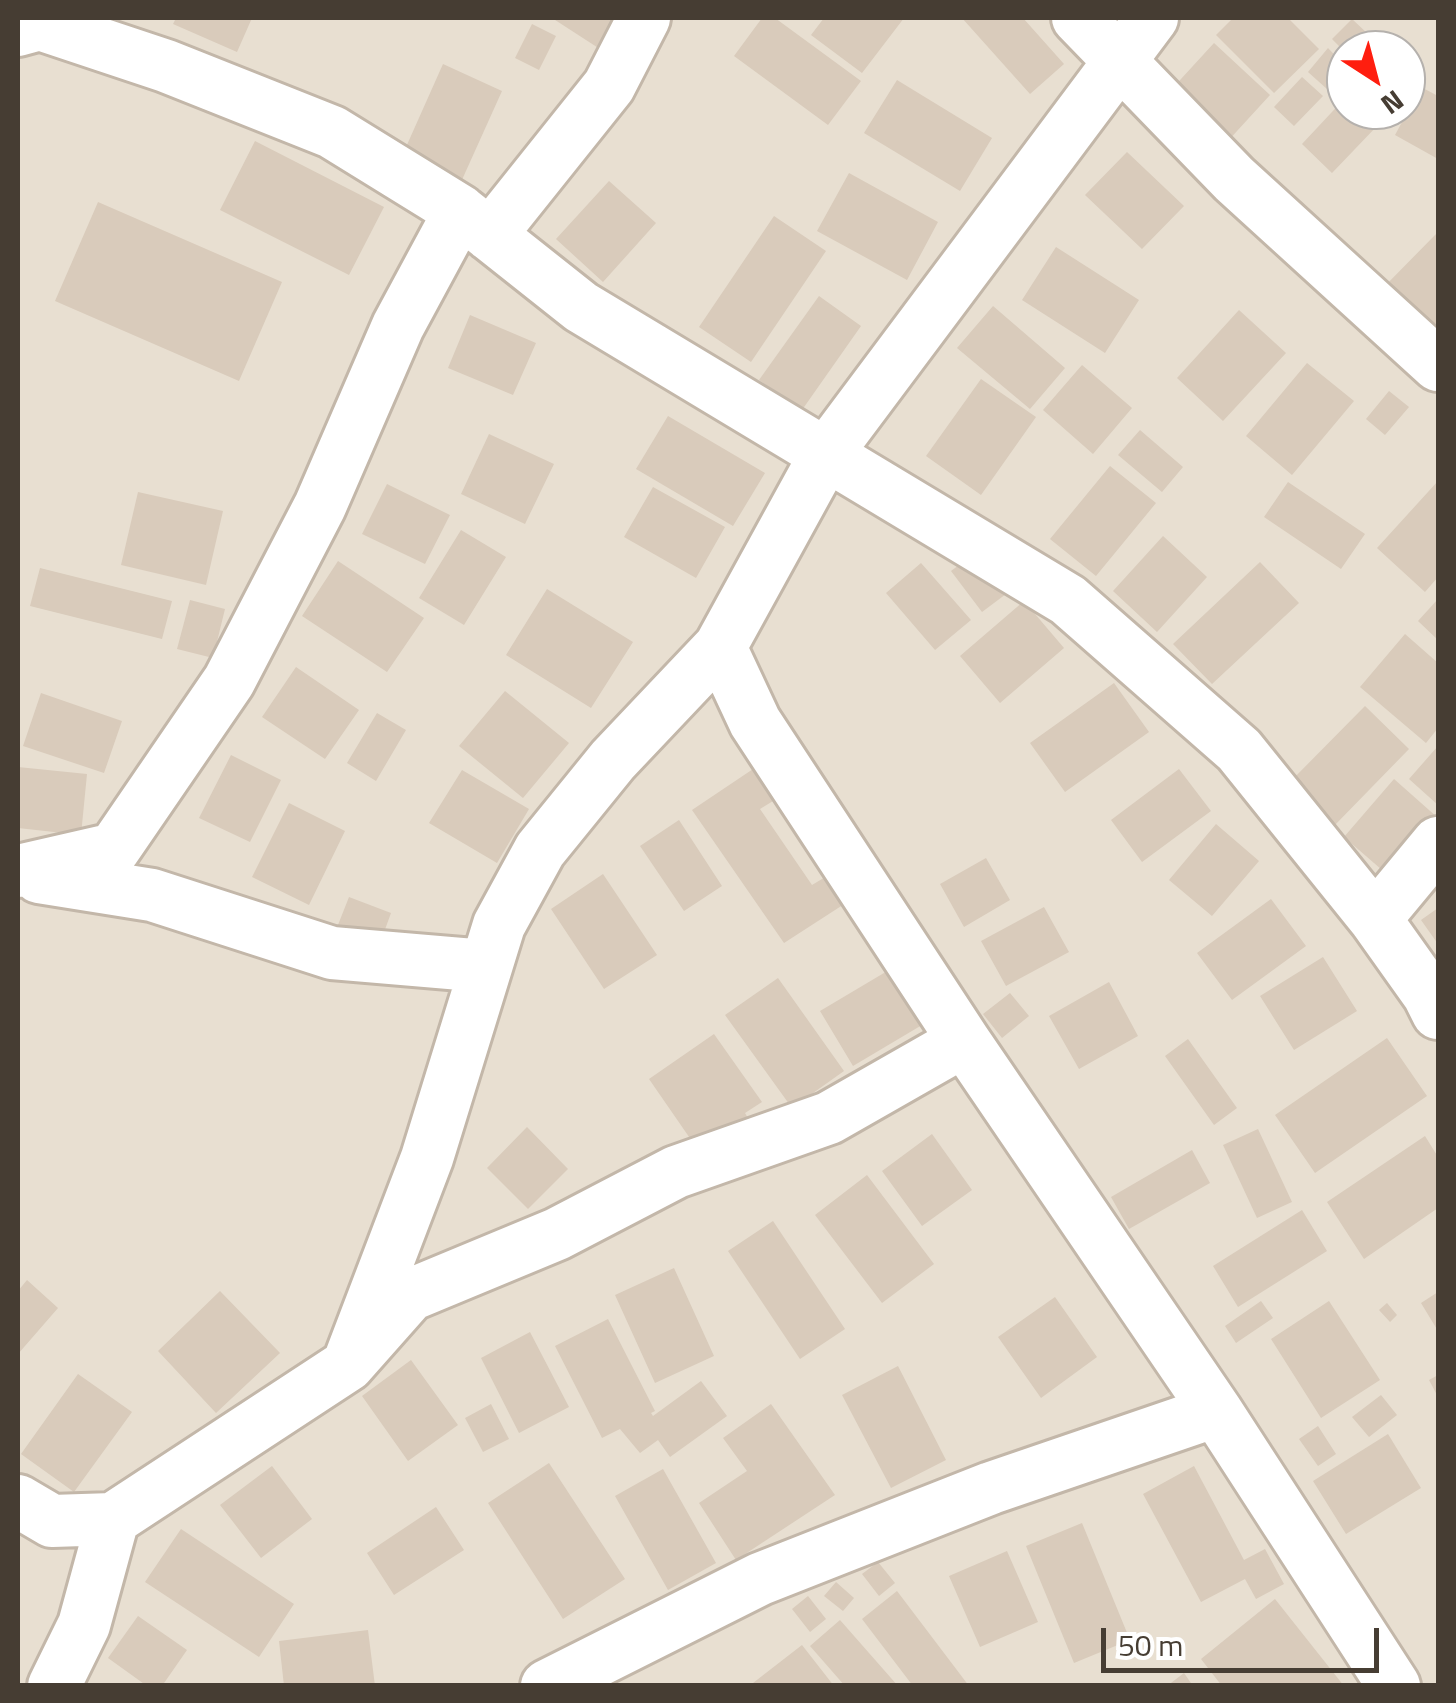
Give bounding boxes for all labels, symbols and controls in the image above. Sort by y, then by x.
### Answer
north arrow [1326,30,1426,130]
text: N [1372,80,1413,126]
scale bar [1106,1608,1384,1670]
text: 50 m [1118,1622,1183,1668]

